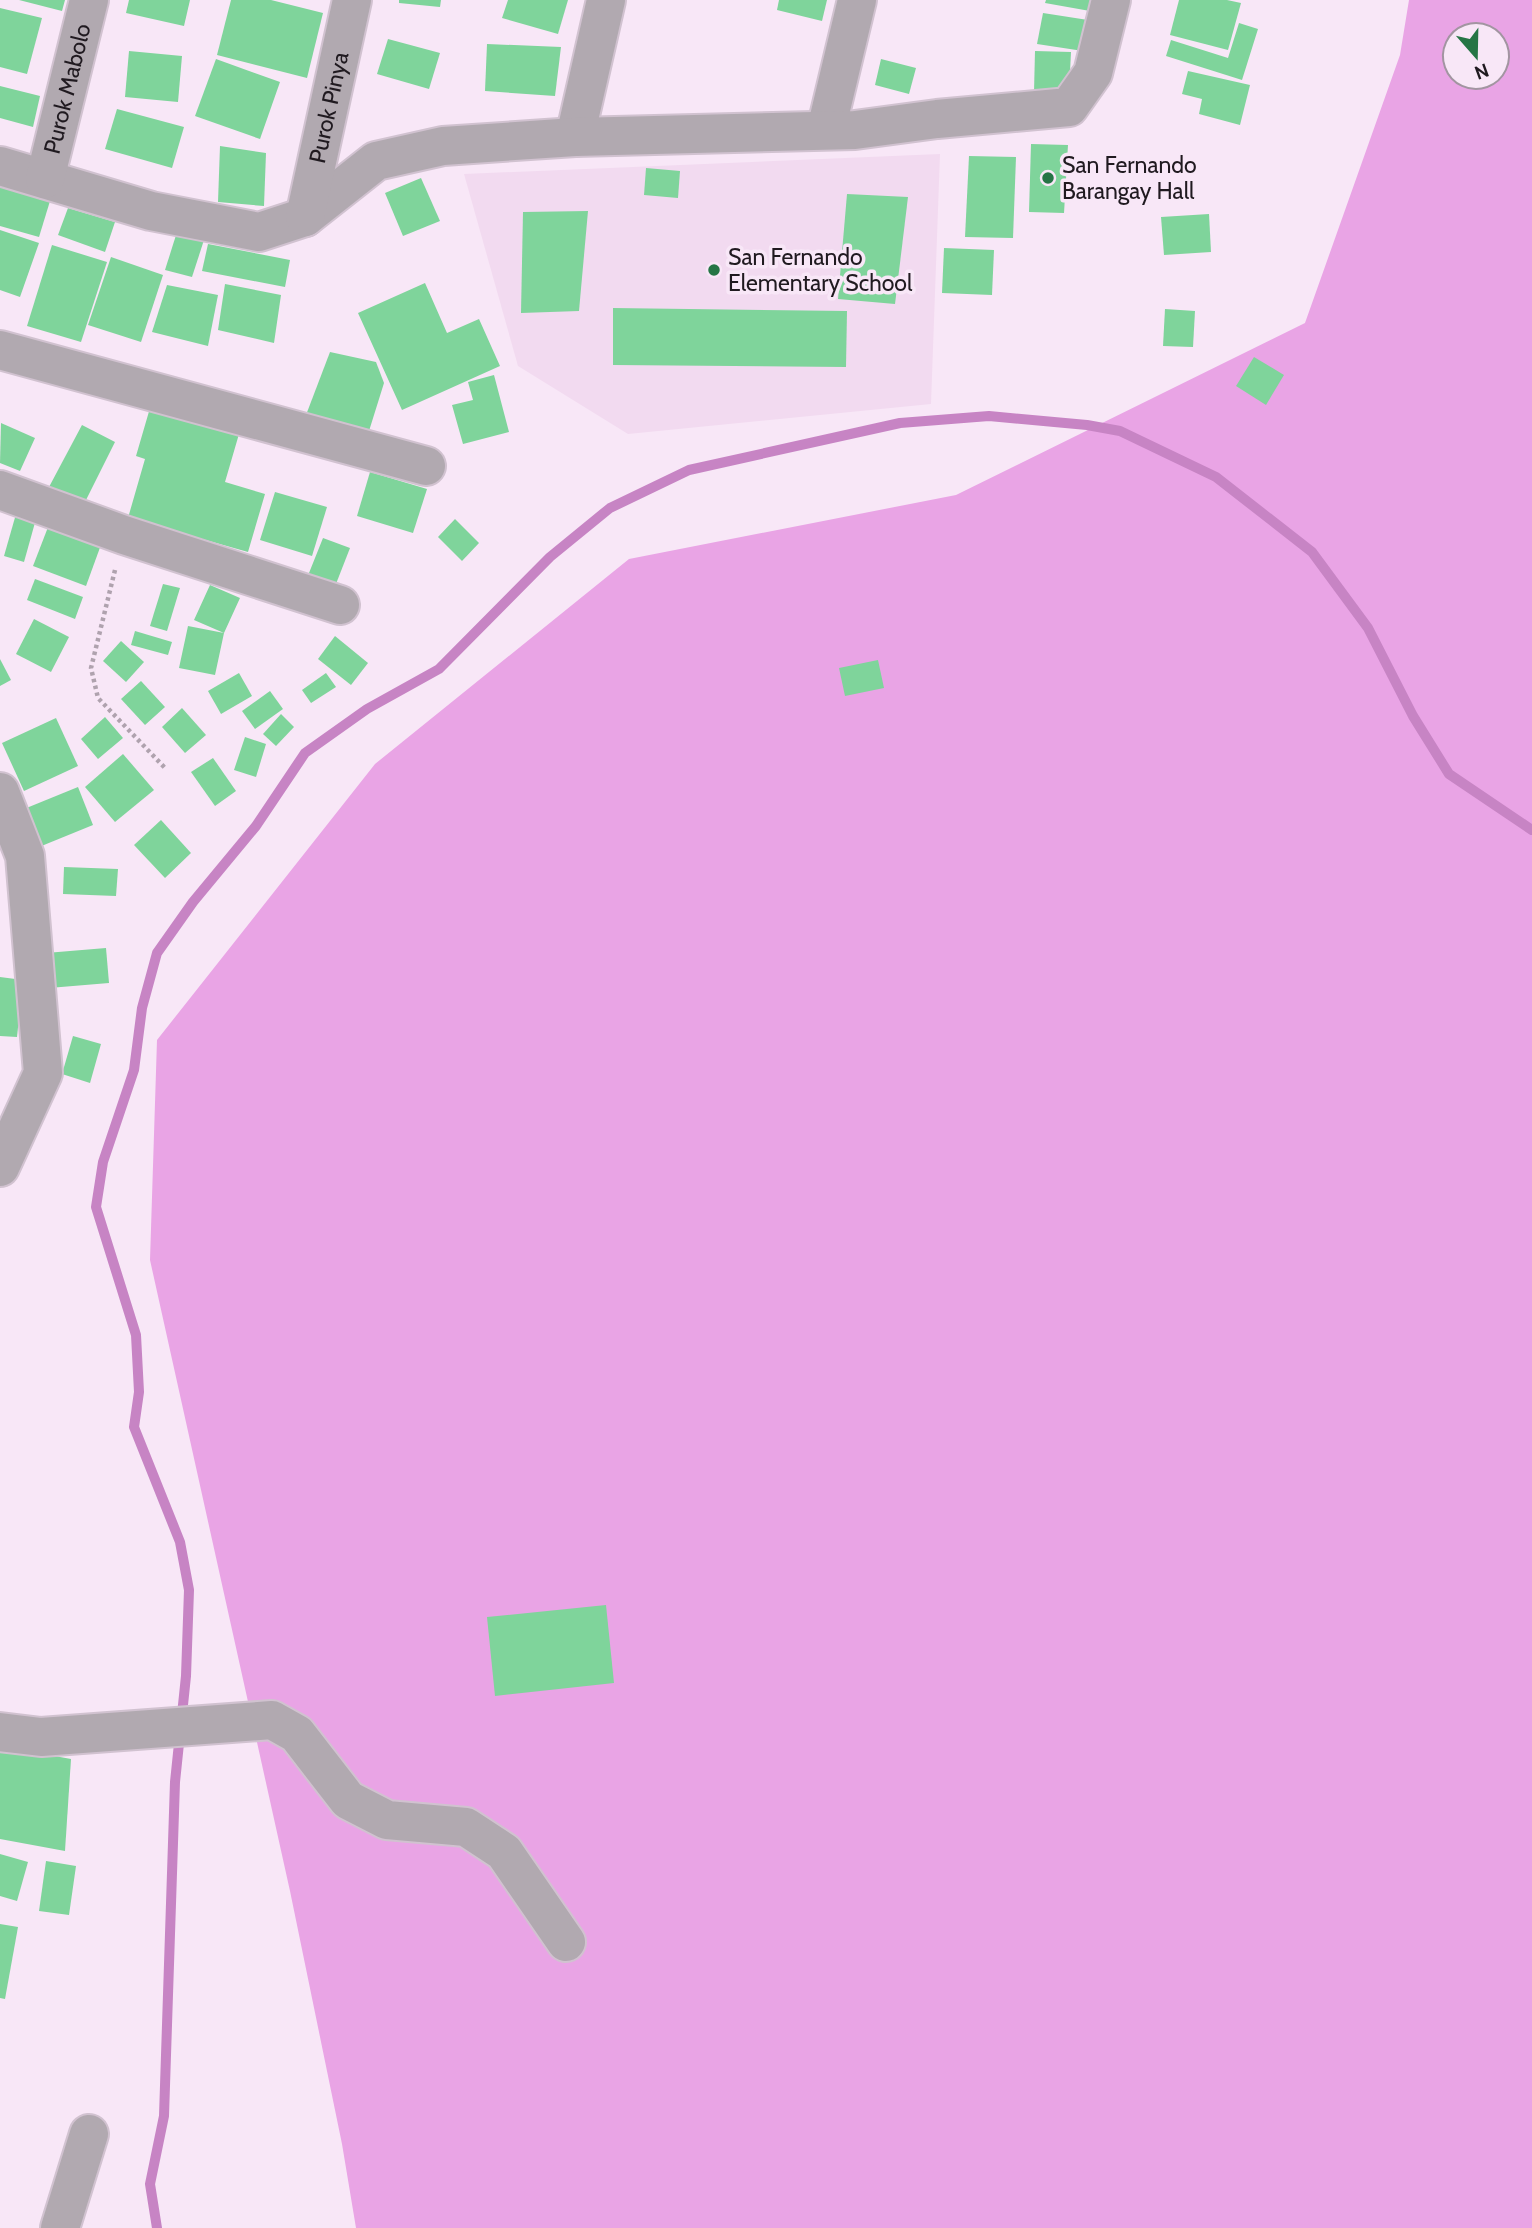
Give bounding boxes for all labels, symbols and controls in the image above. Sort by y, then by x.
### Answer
street label: Purok Mabolo [38,21,97,157]
north arrow [1441,21,1511,91]
street label: Purok Pinya [303,49,354,166]
text: N [1471,58,1492,85]
place label: San Fernando Barangay Hall [1062,151,1197,205]
marker: San Fernando Barangay Hall [1040,170,1056,186]
place label: San Fernando Elementary School [728,243,913,297]
marker: San Fernando Elementary School [706,262,722,278]

